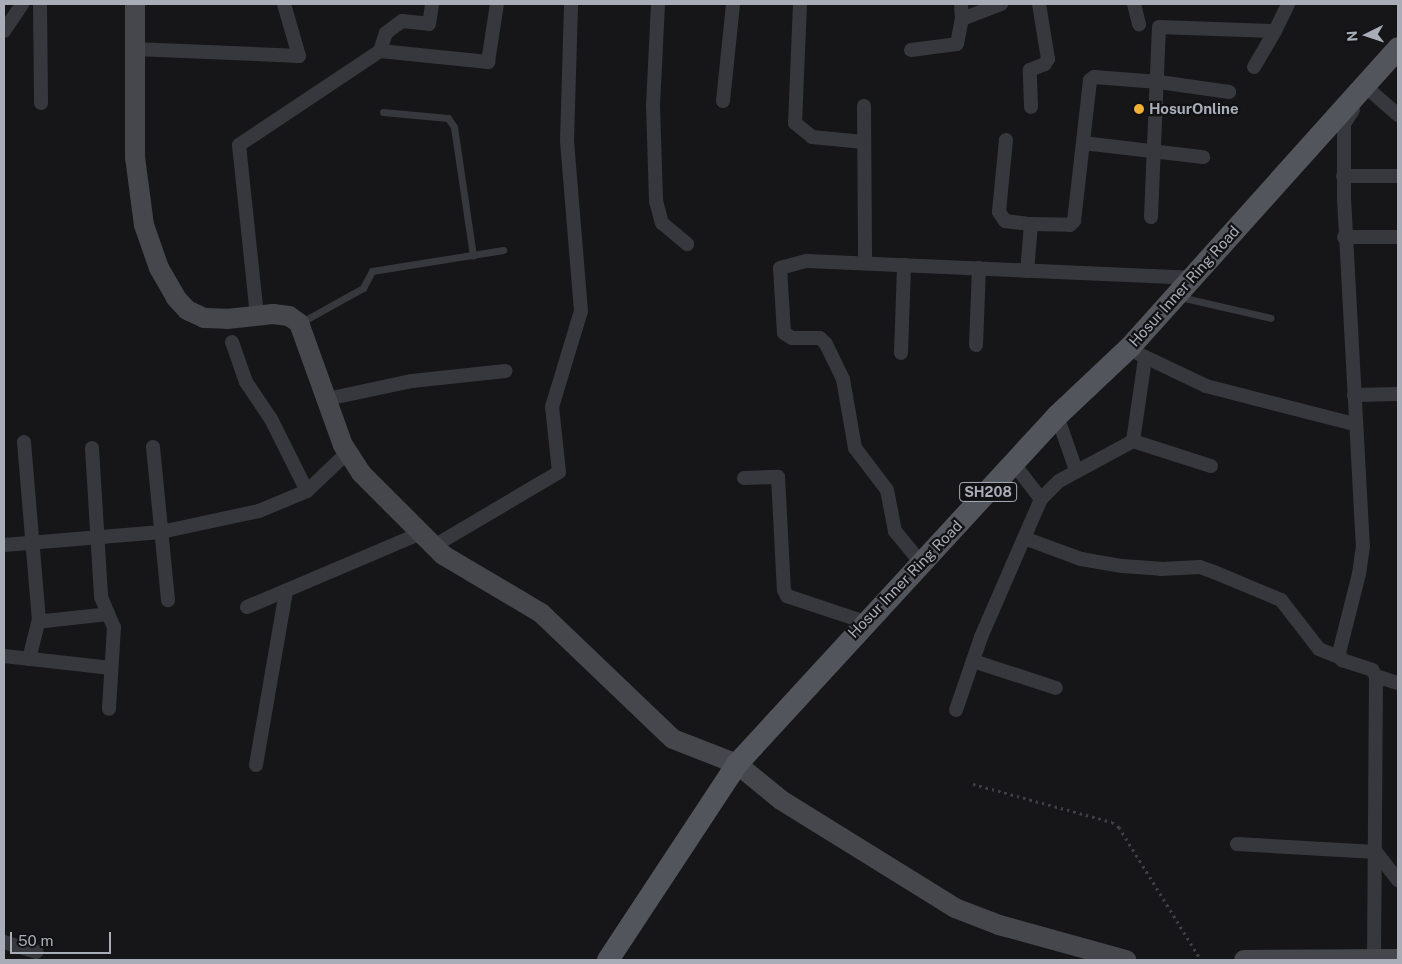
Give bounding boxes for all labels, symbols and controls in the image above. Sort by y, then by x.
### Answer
north arrow [1342,10,1392,60]
text: N [1344,30,1360,42]
place label: HosurOnline [1149,100,1239,118]
marker: HosurOnline [1133,103,1145,115]
street label: Hosur Inner Ring Road [1125,222,1243,350]
road number: SH208 [958,481,1018,504]
street label: Hosur Inner Ring Road [844,517,966,641]
scale bar [12,922,114,954]
text: 50 m [18,932,53,949]

